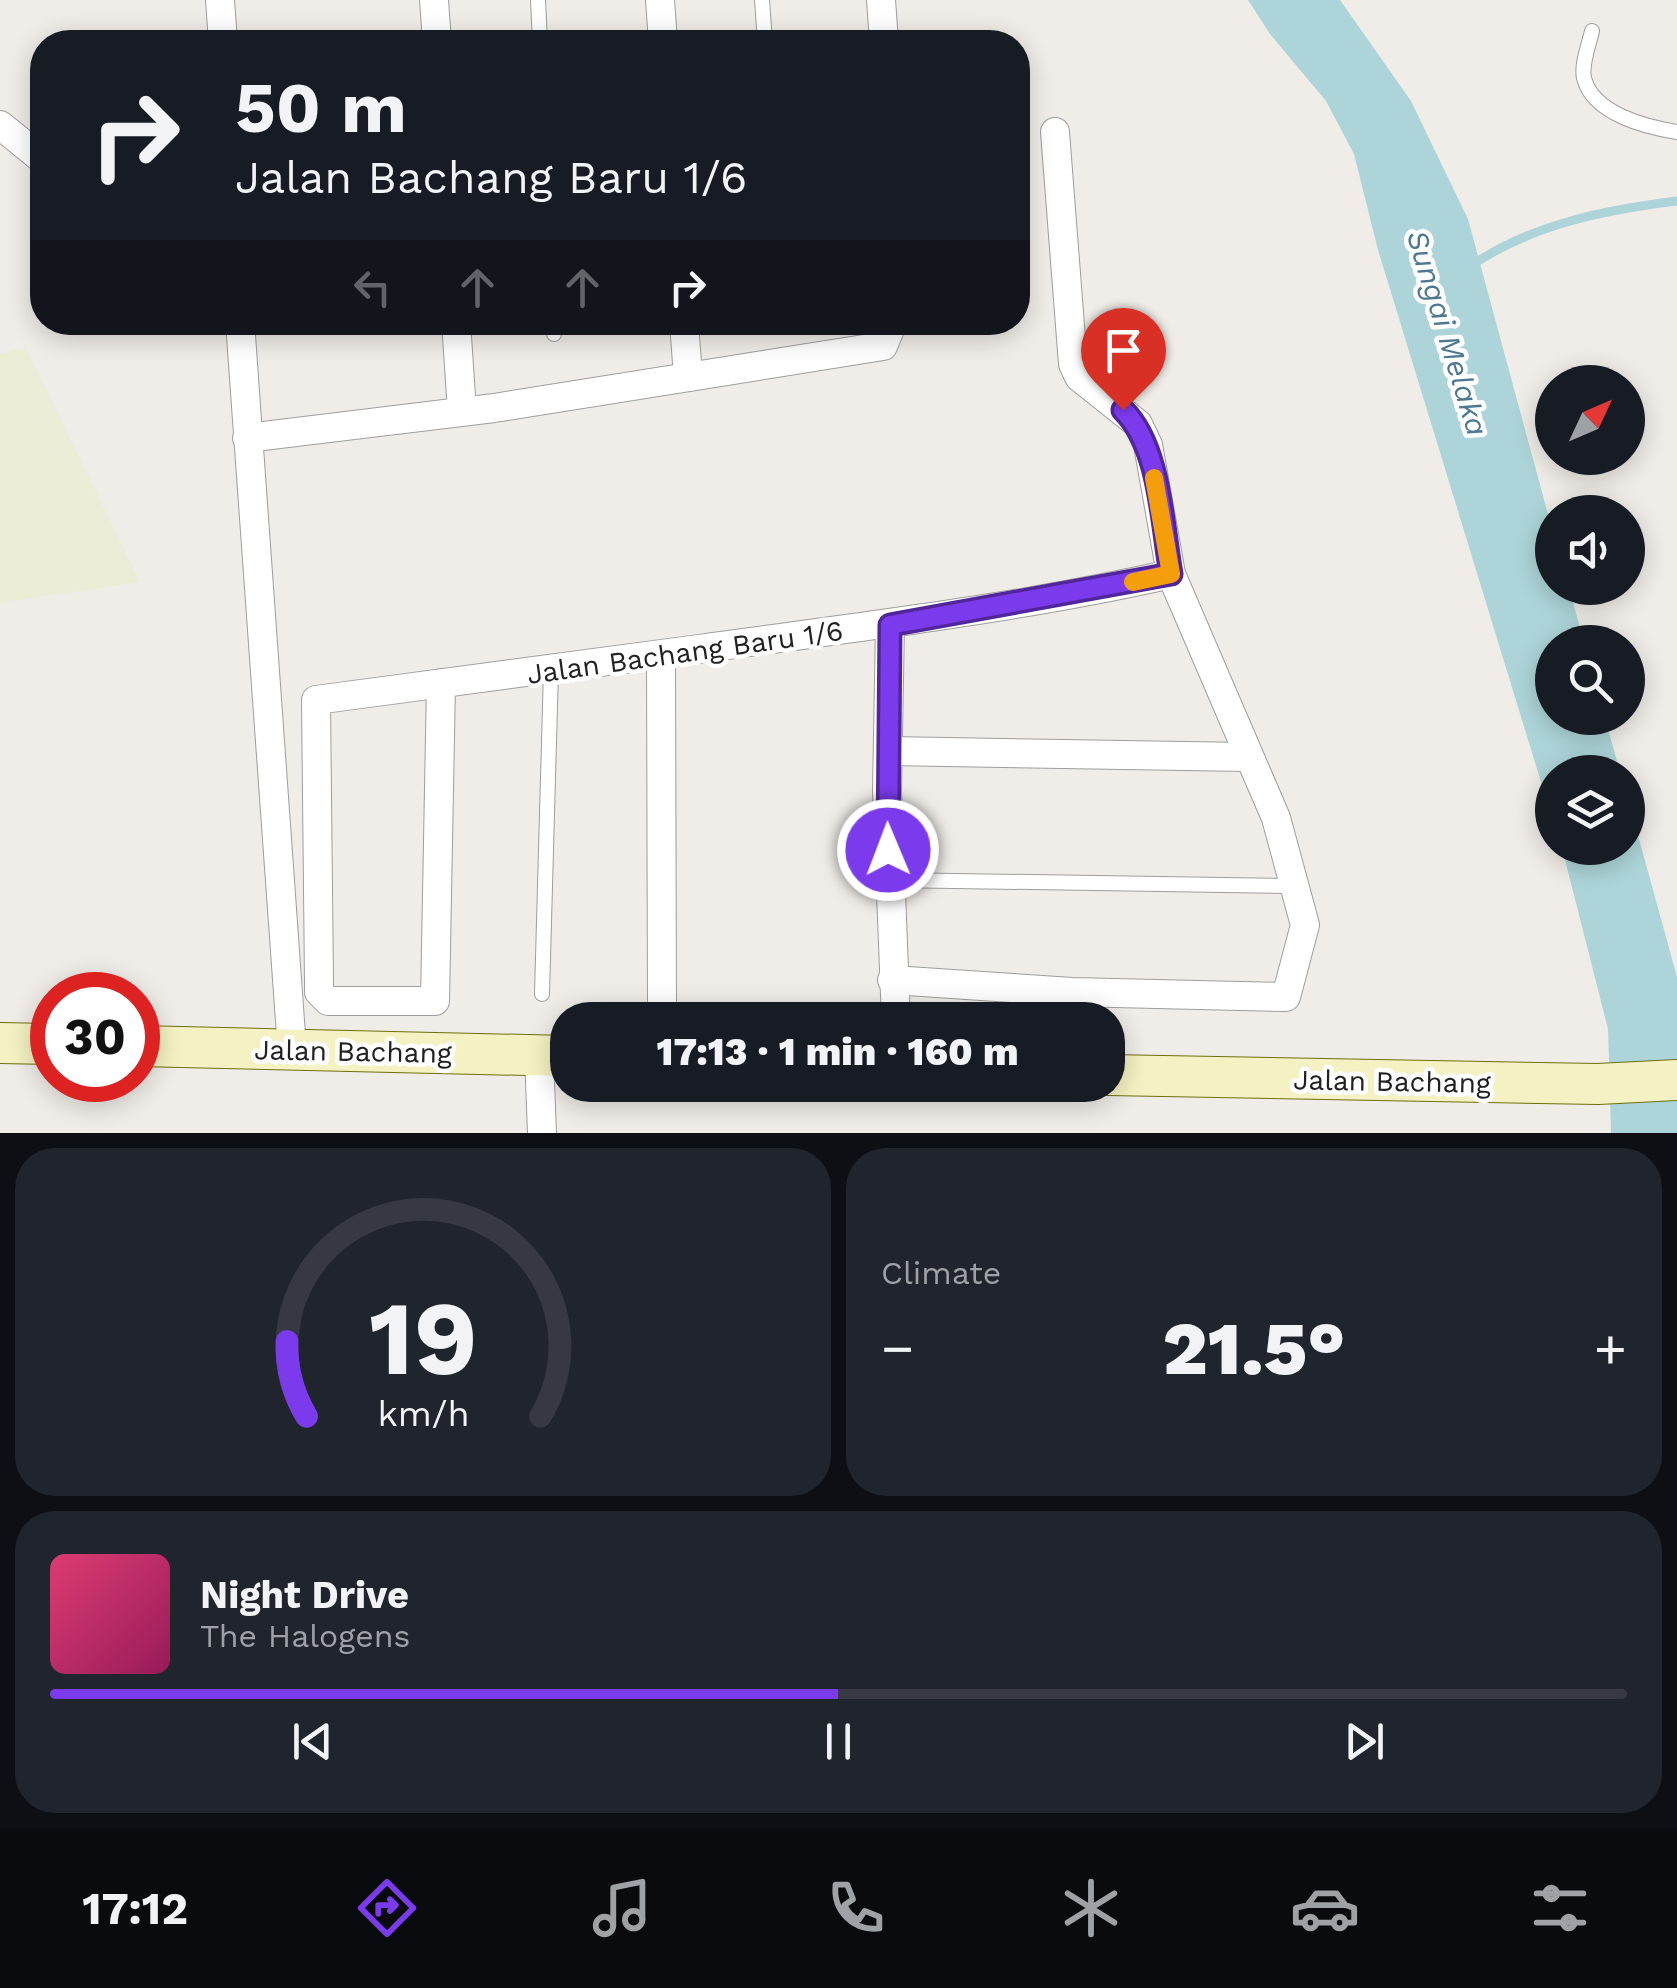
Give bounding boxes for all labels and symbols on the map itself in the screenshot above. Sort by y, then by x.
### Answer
water label: Sungai Melaka [1400,226,1495,440]
pin [1081,308,1166,411]
north arrow [1535,365,1645,475]
street label: Jalan Bachang Baru 1/6 [525,614,845,691]
position arrow [836,798,940,902]
speed limit sign: 30 [30,972,160,1102]
street label: Jalan Bachang [254,1033,452,1070]
street label: Jalan Bachang [1293,1063,1491,1100]

